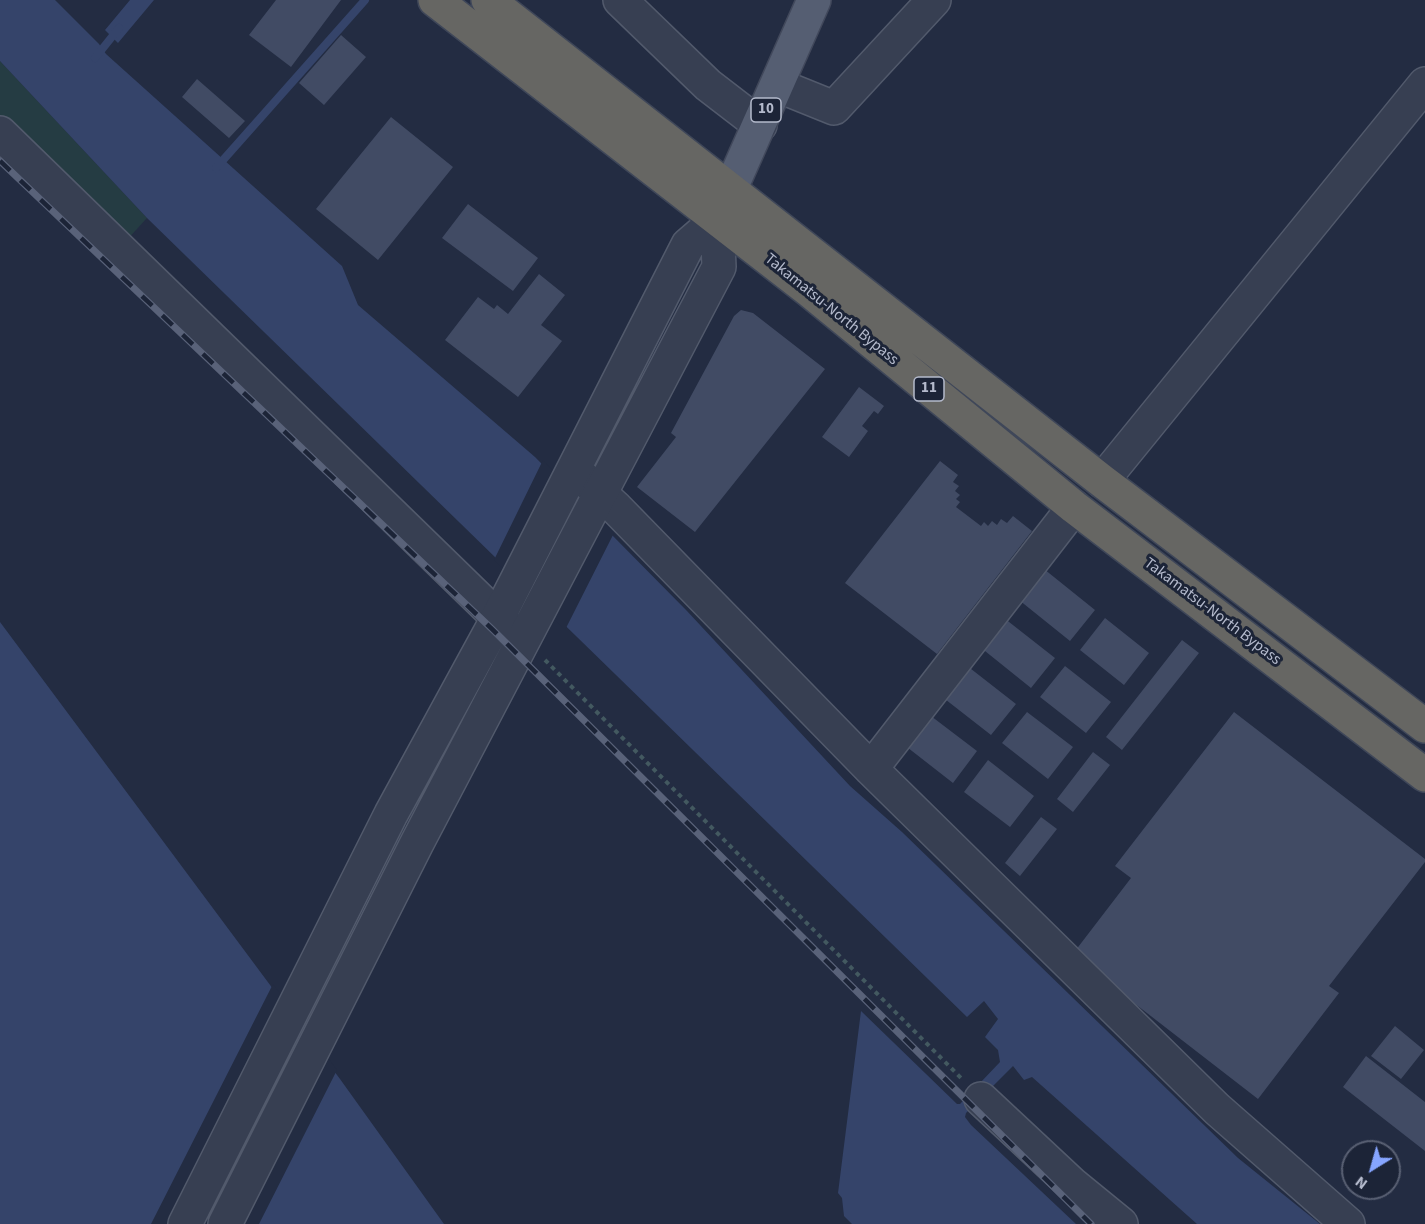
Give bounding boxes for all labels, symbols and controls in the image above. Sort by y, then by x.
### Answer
road number: 10 [751,98,781,122]
street label: Takamatsu-North Bypass [760,250,902,370]
road number: 11 [914,377,944,401]
street label: Takamatsu-North Bypass [1140,554,1284,670]
north arrow [1341,1140,1401,1200]
text: N [1351,1171,1372,1195]

